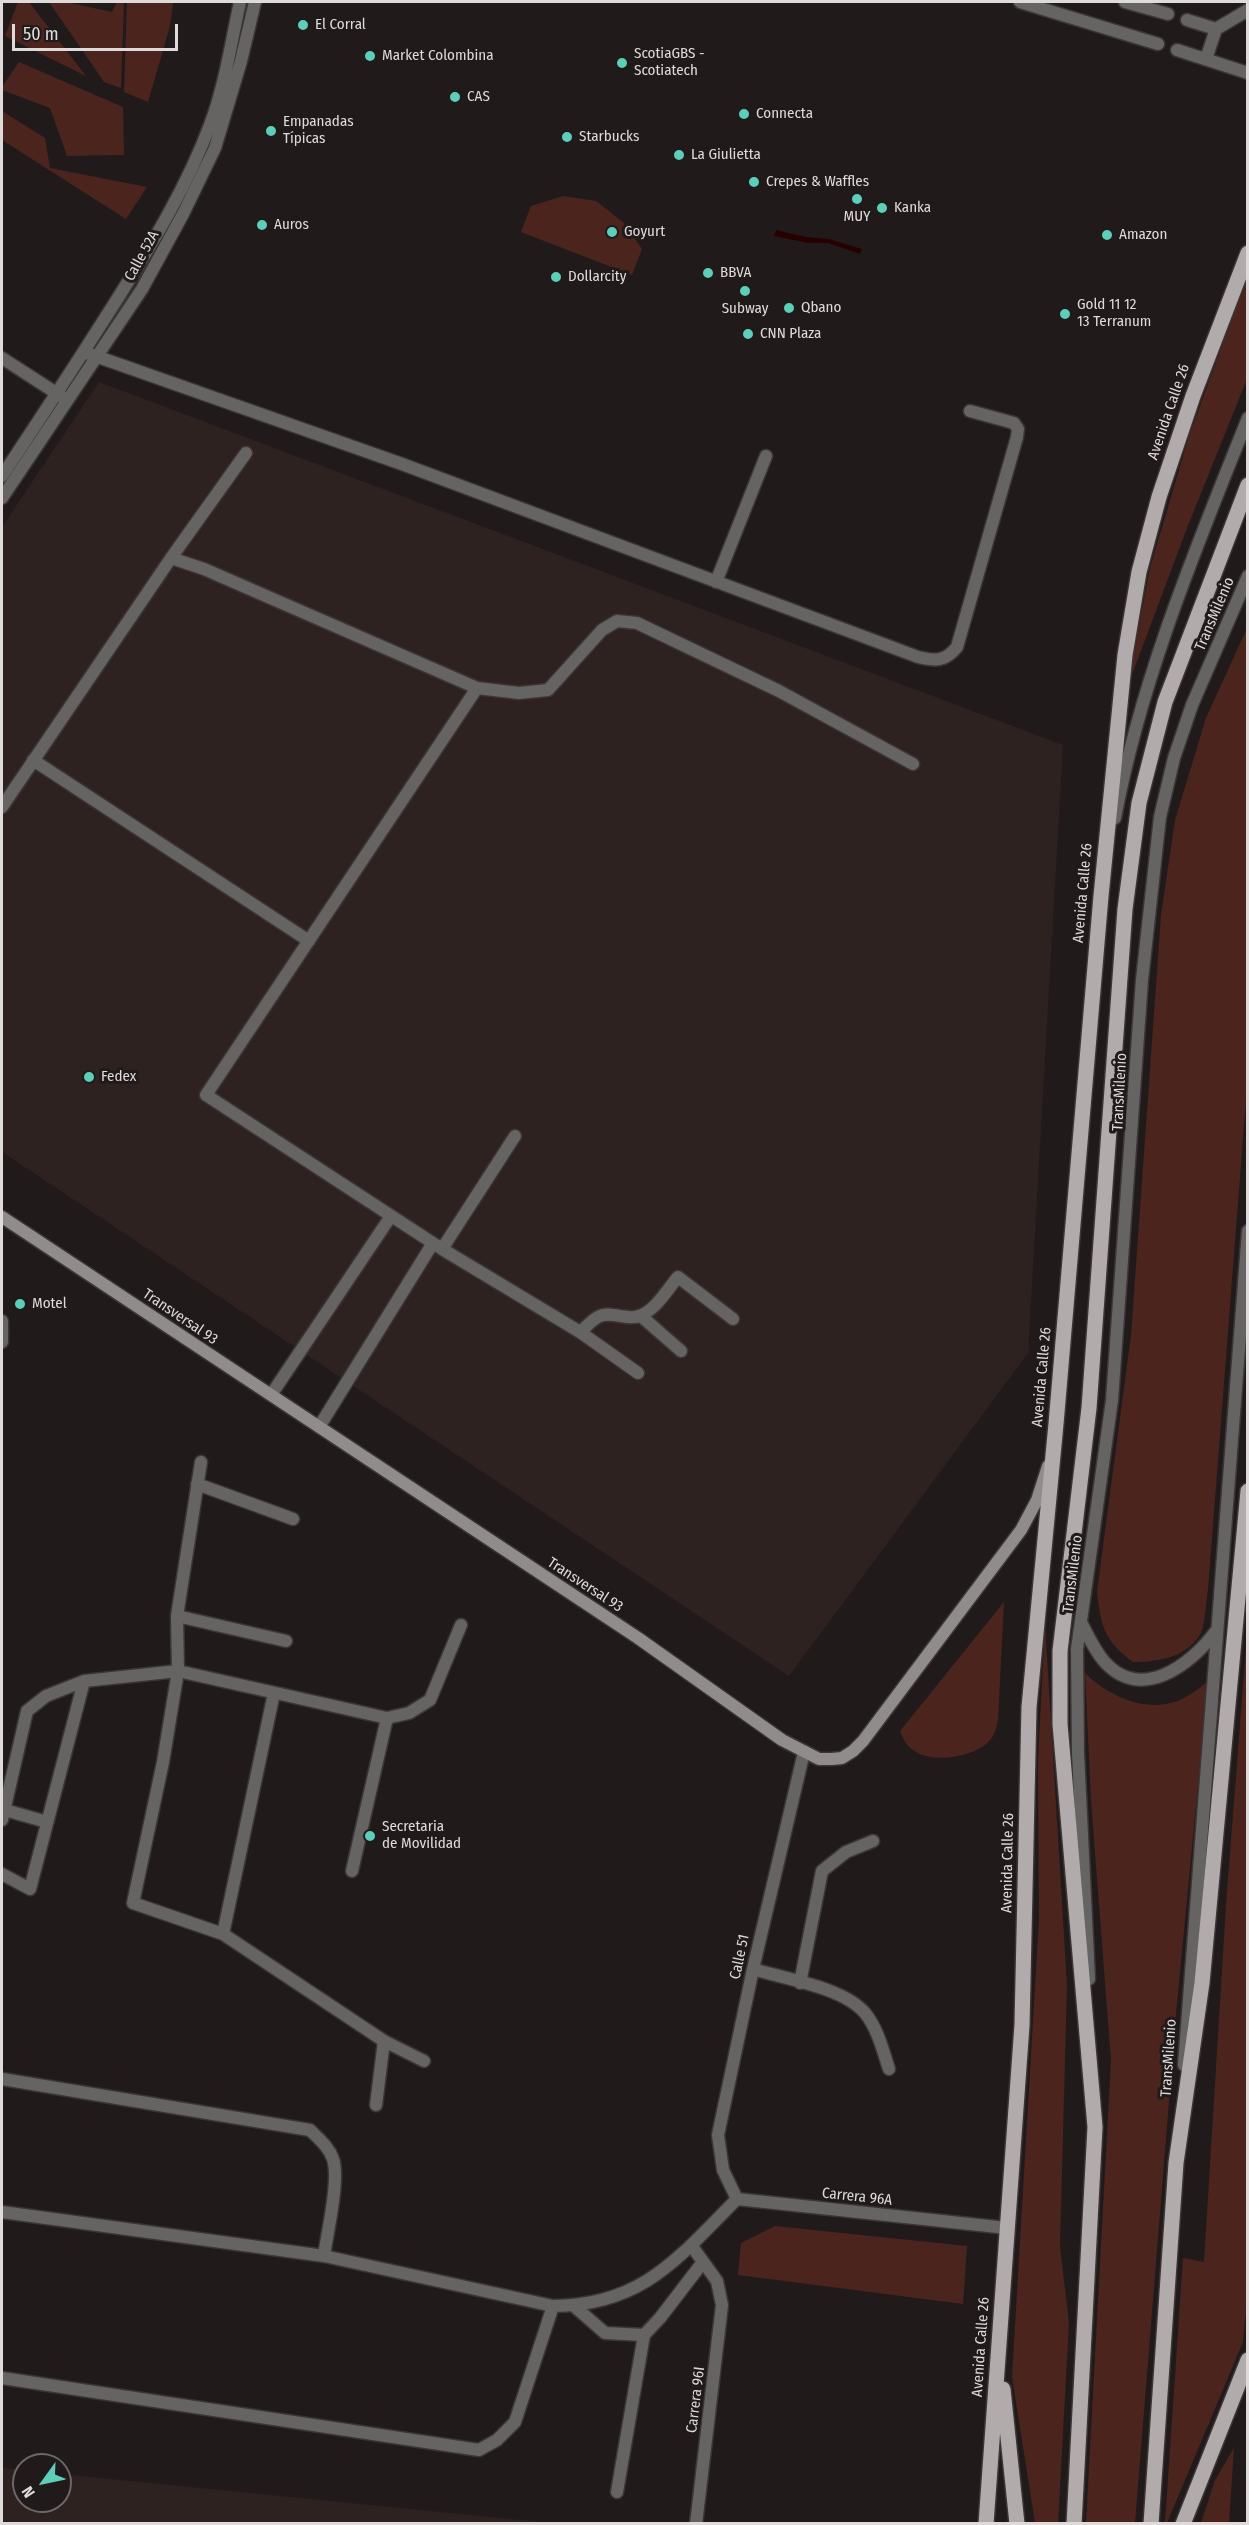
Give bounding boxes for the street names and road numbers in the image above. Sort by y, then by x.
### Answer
street label: Calle 52A [121,228,163,284]
street label: Avenida Calle 26 [1144,362,1194,462]
street label: TransMilenio [1191,574,1239,654]
street label: Avenida Calle 26 [1070,842,1096,944]
street label: TransMilenio [1109,1052,1131,1132]
street label: Transversal 93 [139,1285,221,1349]
street label: Avenida Calle 26 [1029,1326,1055,1428]
street label: TransMilenio [1059,1534,1087,1614]
street label: Transversal 93 [544,1554,626,1616]
street label: Avenida Calle 26 [998,1813,1018,1913]
street label: Calle 51 [726,1933,754,1981]
street label: TransMilenio [1157,2018,1181,2098]
street label: Carrera 96A [821,2184,893,2210]
street label: Avenida Calle 26 [969,2296,993,2398]
street label: Carrera 96I [683,2366,709,2434]

